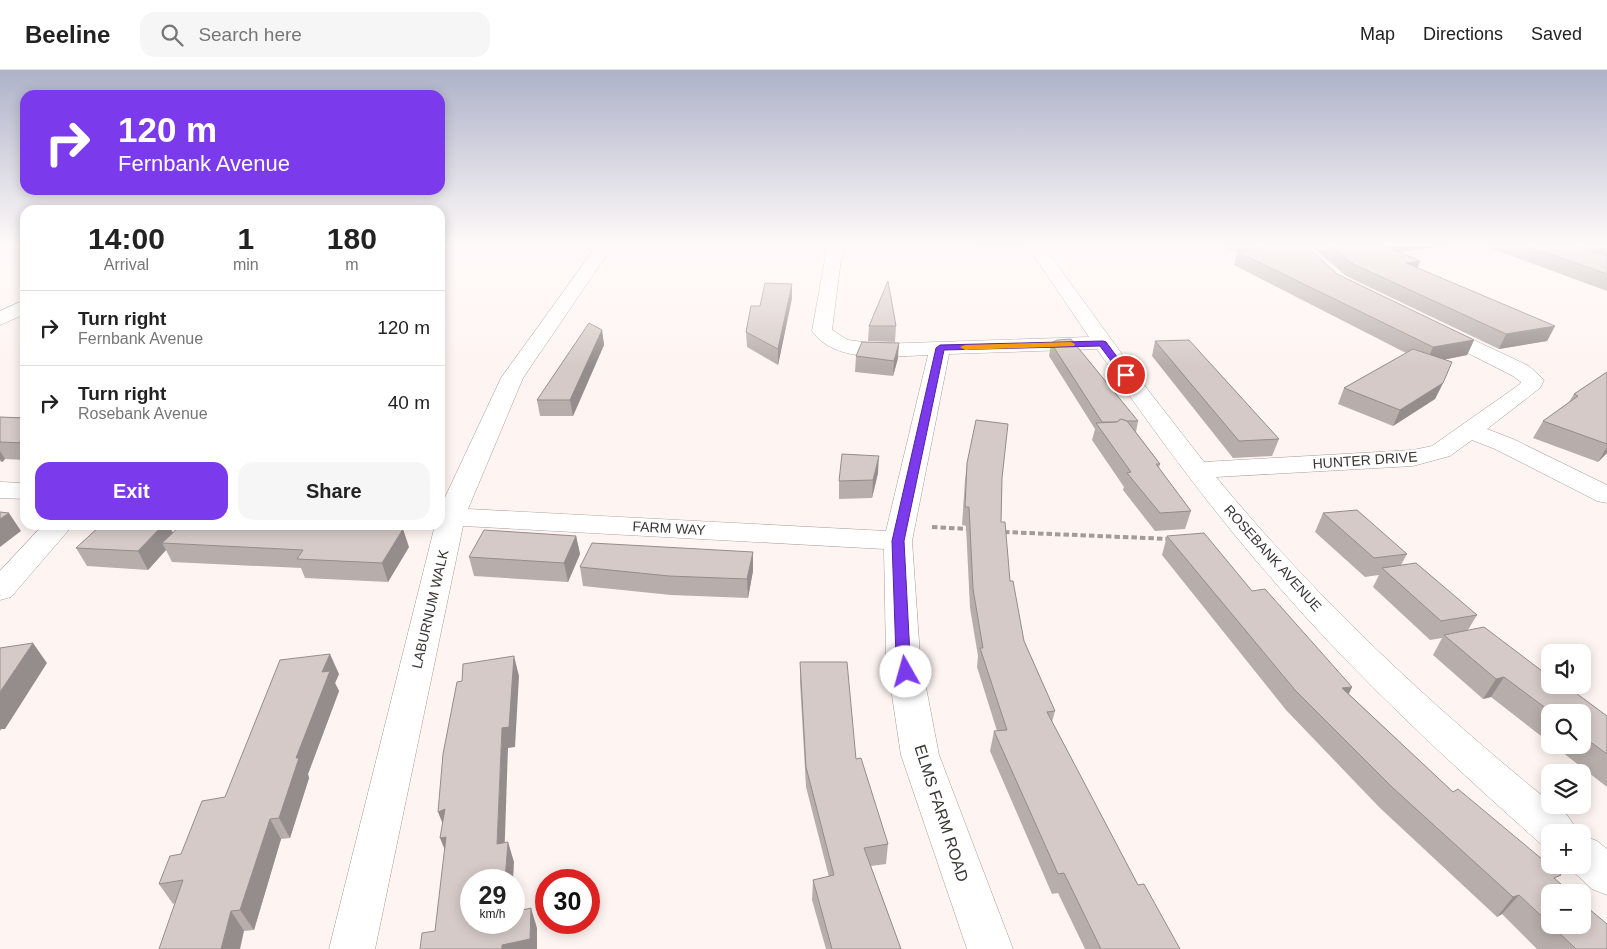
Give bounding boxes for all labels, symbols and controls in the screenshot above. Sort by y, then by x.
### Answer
search box [140,12,490,57]
text: Beeline [25,21,110,48]
icon: search [158,21,186,49]
text: Search here [198,24,302,45]
text: Map [1360,24,1395,44]
text: Directions [1423,24,1503,44]
text: Saved [1531,24,1582,44]
icon: right [35,110,100,175]
text: 120 m [118,110,217,149]
text: Fernbank Avenue [118,151,290,176]
text: 14:00 [88,222,165,255]
text: 1 [237,222,254,255]
text: 180 [327,222,377,255]
text: Arrival [104,256,149,273]
text: min [233,256,259,273]
text: m [345,256,358,273]
text: Turn right [78,308,166,329]
icon: right [35,314,63,342]
text: 120 m [377,317,430,338]
text: Fernbank Avenue [78,330,203,347]
pin [1105,354,1147,396]
icon: arrive [1112,361,1140,389]
text: Turn right [78,383,166,404]
icon: right [35,389,63,417]
text: 40 m [388,392,430,413]
text: Rosebank Avenue [78,405,208,422]
street label: HUNTER DRIVE [1312,448,1418,472]
button: Exit [35,462,228,520]
button: Share [238,462,430,520]
street label: ROSEBANK AVENUE [1221,502,1325,614]
street label: FARM WAY [632,518,707,538]
street label: LABURNUM WALK [409,547,452,670]
map controls [1541,644,1591,934]
button: sound [1541,644,1591,694]
position arrow [879,645,931,697]
button: search [1541,704,1591,754]
street label: ELMS FARM ROAD [911,742,972,884]
button: layers [1541,764,1591,814]
button: + [1541,824,1591,874]
speed limit sign: 30 [535,869,600,934]
text: 29 [479,881,506,909]
button: − [1541,884,1591,934]
text: km/h [479,907,506,921]

